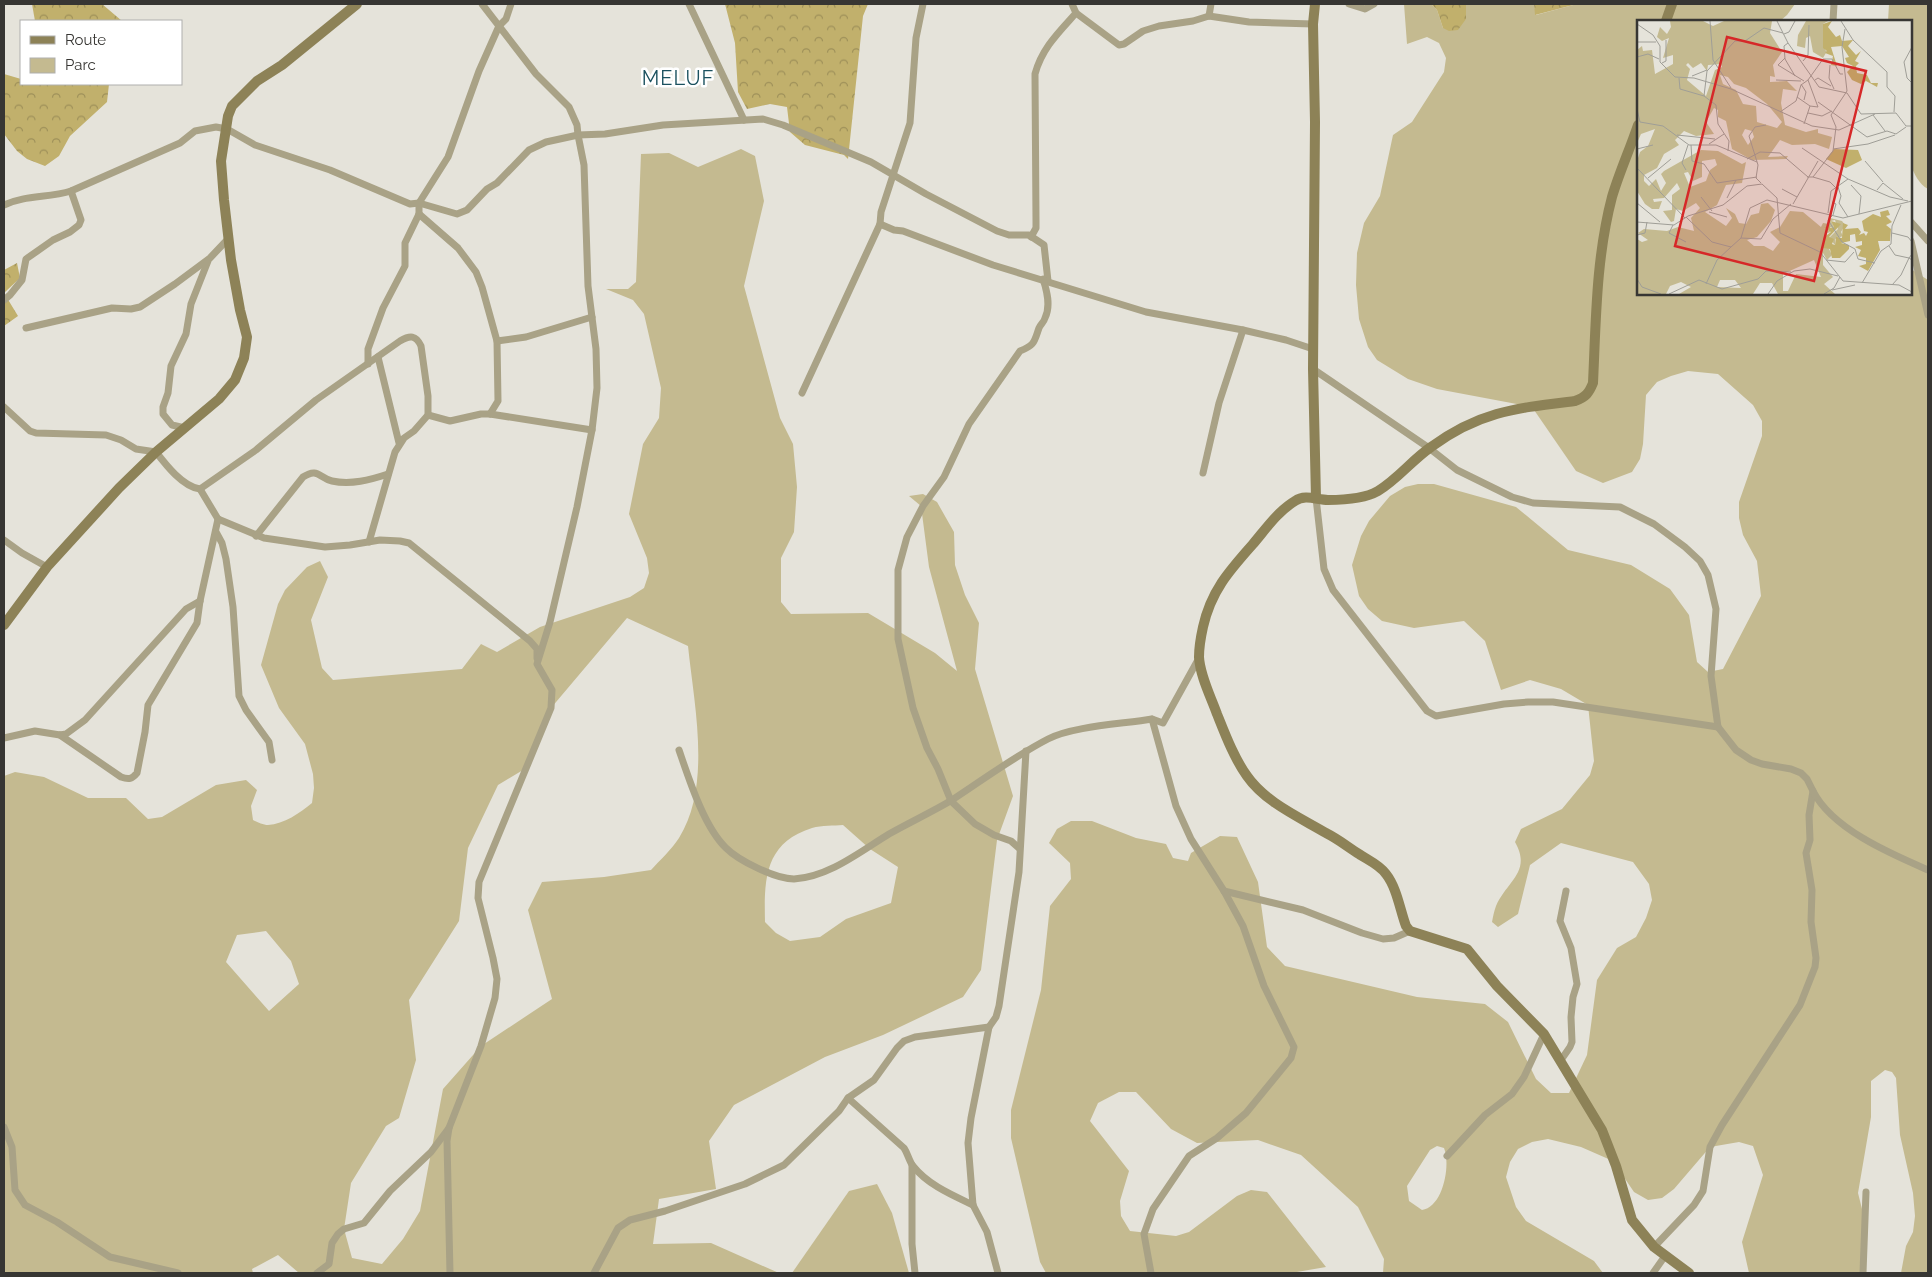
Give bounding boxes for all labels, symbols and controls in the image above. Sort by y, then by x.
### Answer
legend [20,20,182,85]
inset map [1637,20,1912,295]
text: Route [65,31,106,49]
text: Parc [65,56,96,74]
district label: MELUF [642,66,714,90]

